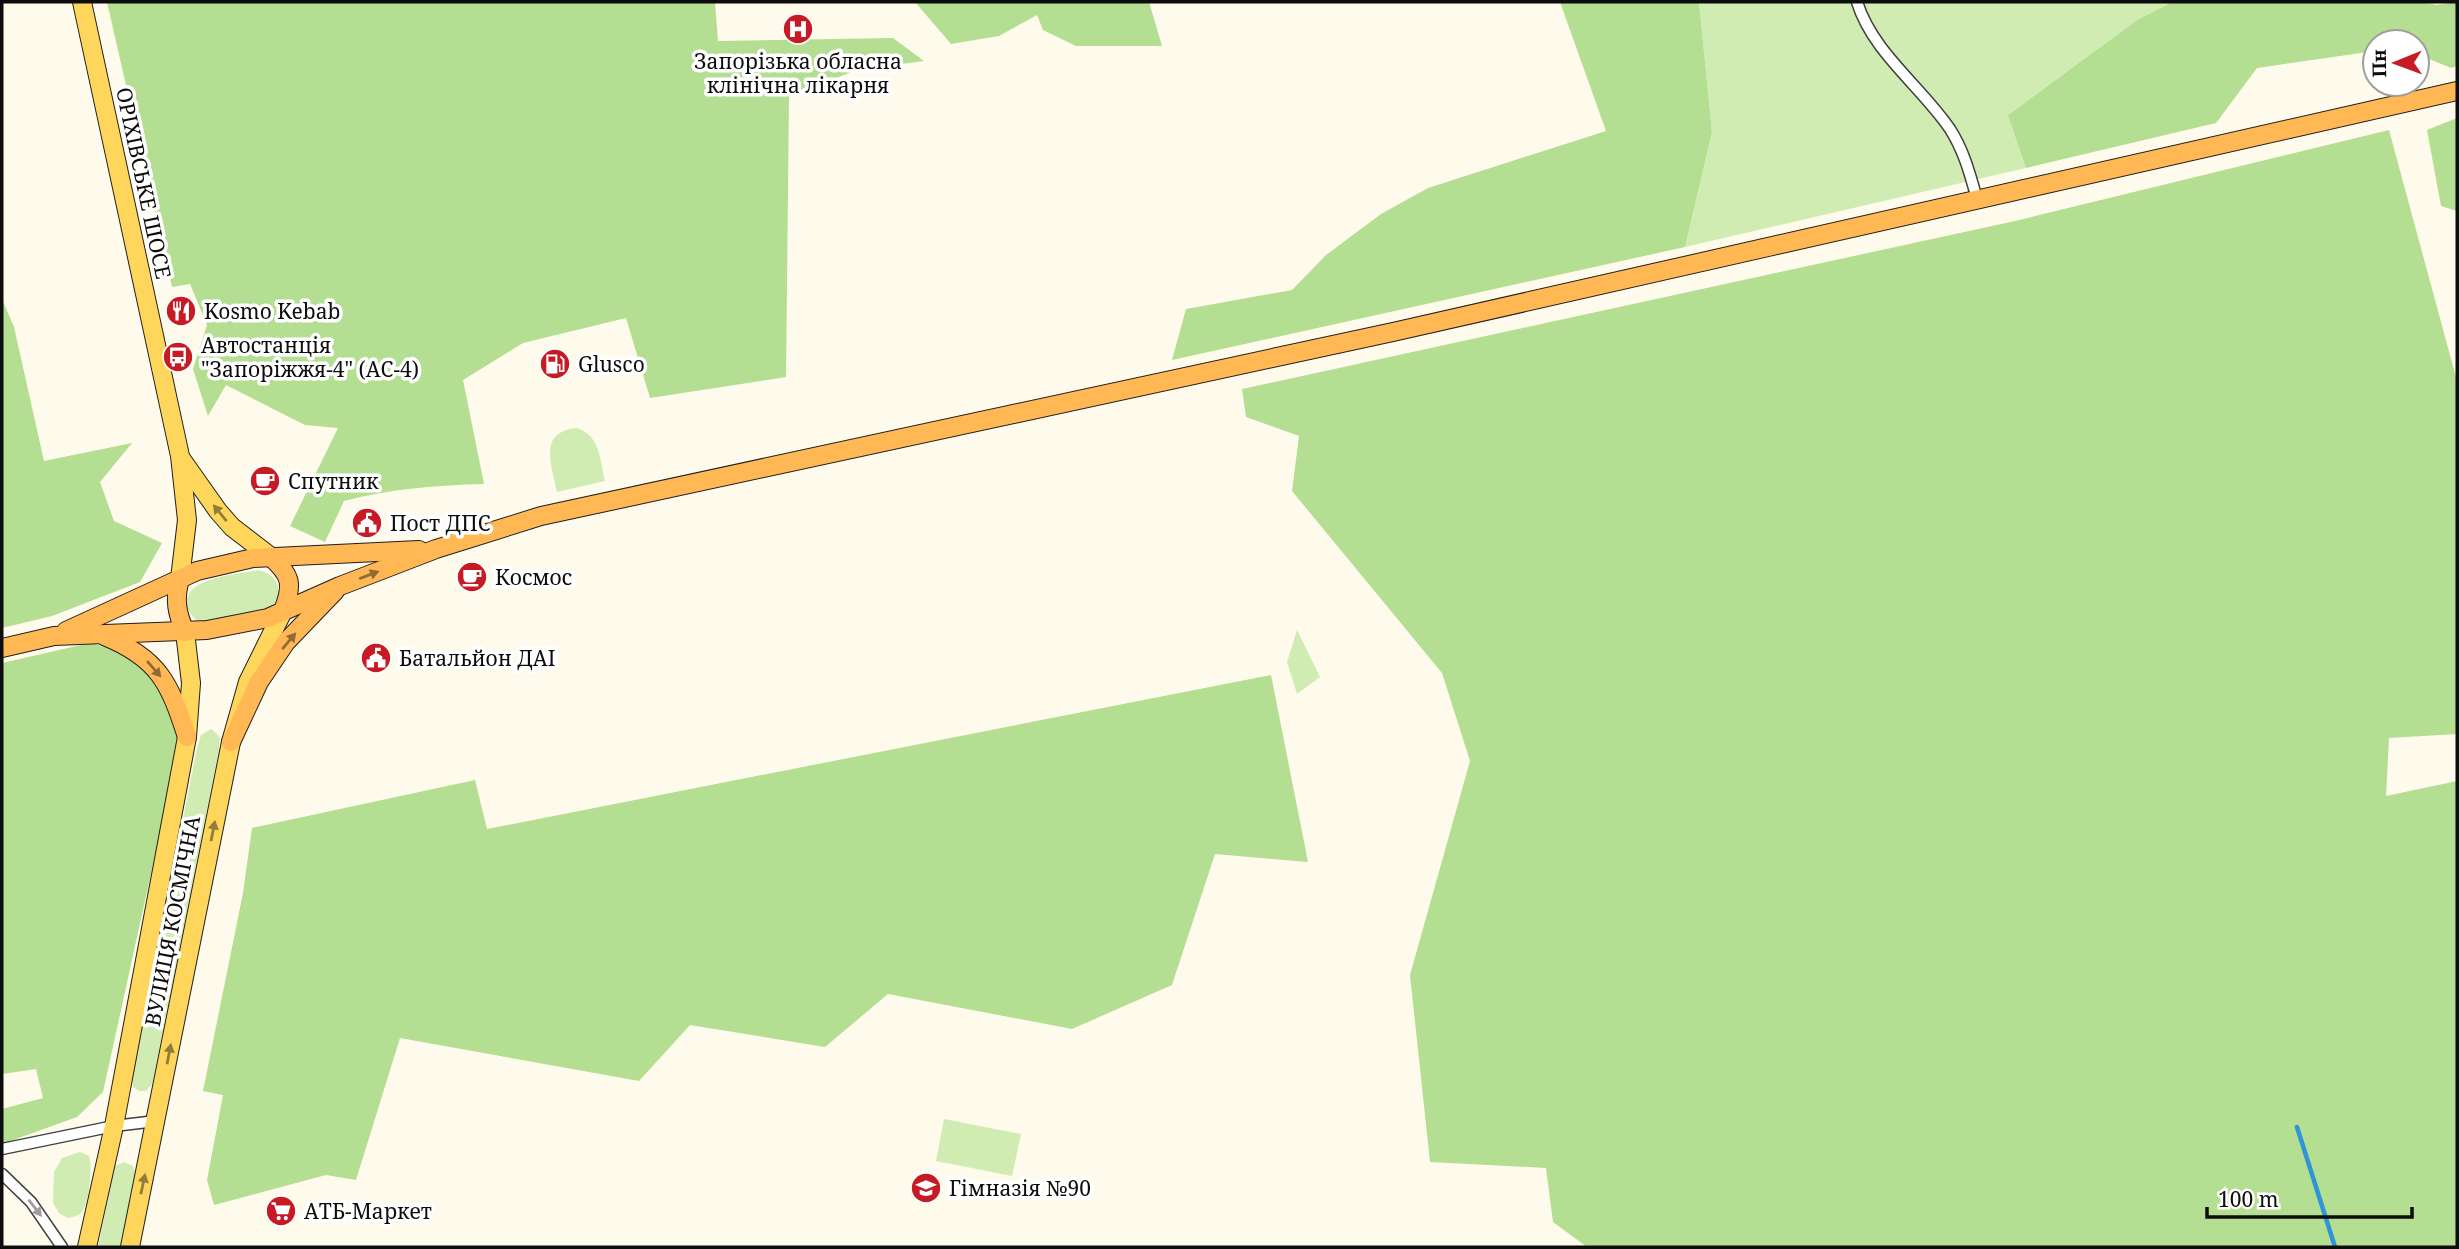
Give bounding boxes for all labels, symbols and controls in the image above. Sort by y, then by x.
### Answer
hospital icon: Запорізька обласна клінічна лікарня [781,12,815,46]
north arrow [2361,28,2431,98]
place label: Запорізька обласна клінічна лікарня [694,47,902,99]
text: Пн [2366,49,2392,78]
street label: ОРІХІВСЬКЕ ШОСЕ [110,85,178,281]
restaurant icon: Kosmo Kebab [164,294,198,328]
place label: Kosmo Kebab [204,297,340,325]
place label: Автостанція "Запоріжжя-4" (АС-4) [201,331,419,383]
bus stop icon: Автостанція "Запоріжжя-4" (АС-4) [161,340,195,374]
fuel station icon: Glusco [538,347,572,381]
place label: Glusco [578,350,645,378]
cafe icon: Спутник [248,464,282,498]
place label: Спутник [288,467,379,495]
one-way arrow [213,504,228,521]
public building icon: Пост ДПС [350,506,384,540]
place label: Пост ДПС [390,509,491,537]
cafe icon: Космос [455,560,489,594]
place label: Космос [495,563,572,591]
one-way arrow [358,569,379,580]
one-way arrow [281,632,296,650]
public building icon: Батальйон ДАI [359,641,393,675]
place label: Батальйон ДАI [399,644,555,672]
one-way arrow [146,661,161,678]
street label: ВУЛИЦЯ КОСМІЧНА [138,813,206,1029]
one-way arrow [207,820,218,842]
one-way arrow [163,1043,174,1065]
school or university icon: Гімназія №90 [909,1171,943,1205]
one-way arrow [137,1173,148,1195]
place label: Гімназія №90 [949,1174,1091,1202]
scale bar [2207,1176,2412,1220]
text: 100 m [2218,1185,2279,1213]
supermarket icon: АТБ-Маркет [264,1194,298,1228]
place label: АТБ-Маркет [304,1197,432,1225]
one-way arrow [28,1199,42,1217]

